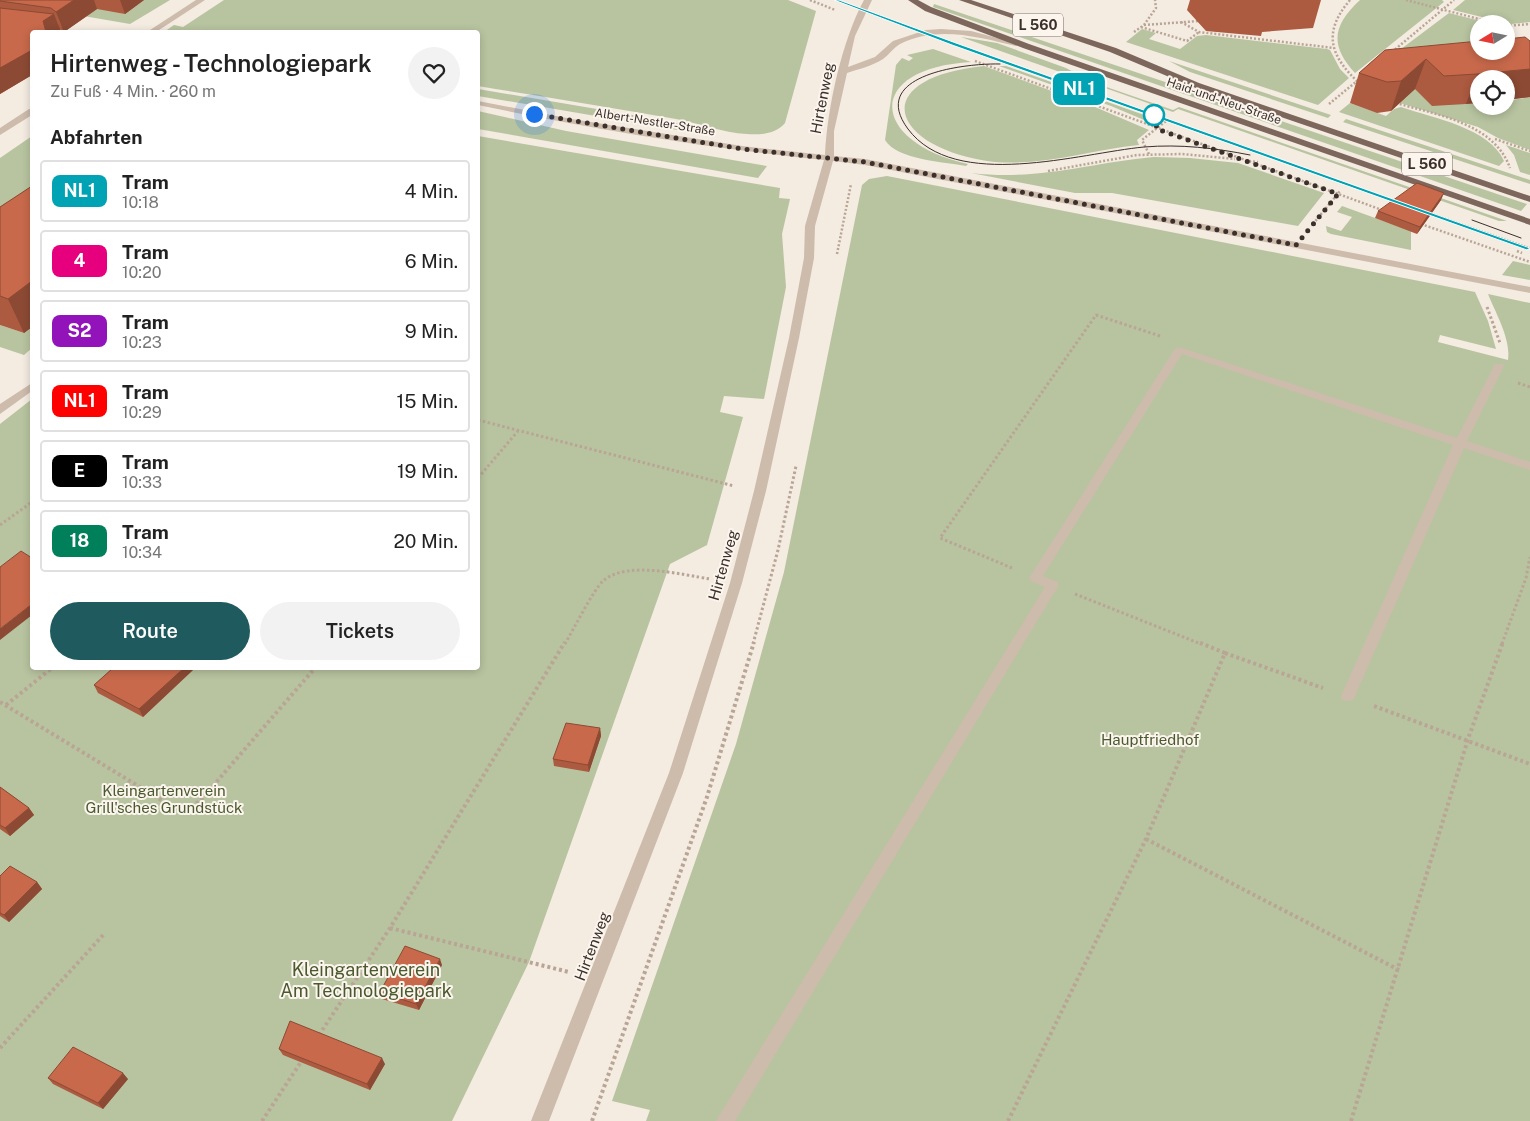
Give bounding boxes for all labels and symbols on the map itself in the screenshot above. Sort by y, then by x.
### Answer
road number: L 560 [1013,14,1063,36]
north arrow [1470,15,1515,60]
street label: Hirtenweg [807,61,837,135]
line badge: NL1 [1050,73,1108,105]
street label: Haid-und-Neu-Straße [1165,75,1283,127]
your location [522,102,547,127]
unlabelled marker [1143,104,1165,126]
street label: Albert-Nestler-Straße [594,106,716,138]
road number: L 560 [1402,152,1452,175]
street label: Hirtenweg [705,528,741,602]
park label: Hauptfriedhof [1101,731,1199,748]
park label: Kleingartenverein Grill'sches Grundstück [85,782,243,816]
street label: Hirtenweg [571,909,613,983]
park label: Kleingartenverein Am Technologiepark [280,959,452,1001]

